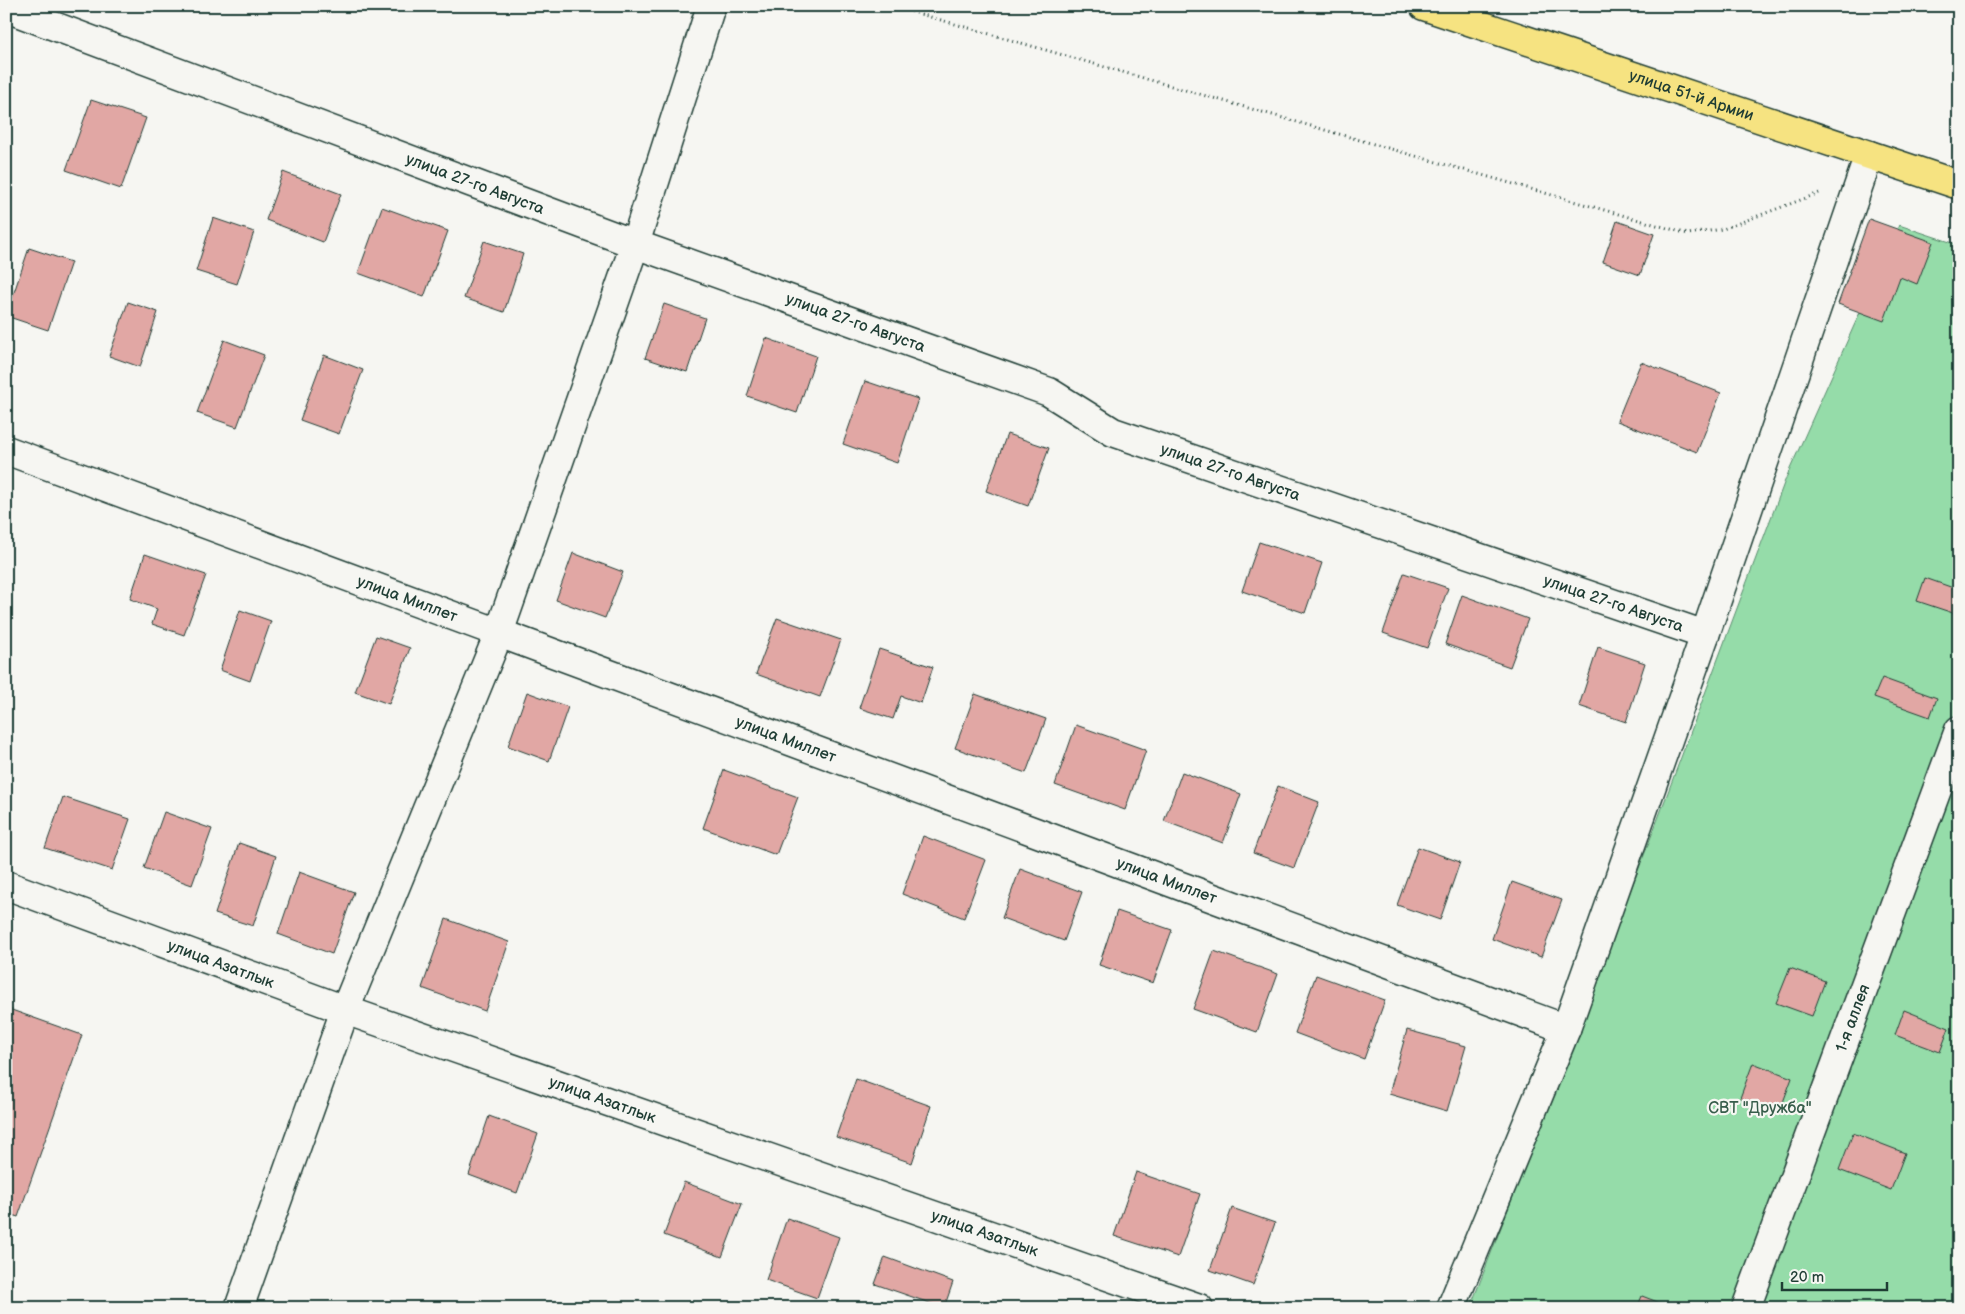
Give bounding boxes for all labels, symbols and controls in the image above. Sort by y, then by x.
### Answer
street label: улица 51-й Армии [1627,66,1756,125]
street label: улица 27-го Августа [403,149,548,219]
street label: улица 27-го Августа [783,289,928,357]
street label: улица 27-го Августа [1158,439,1303,505]
street label: улица 27-го Августа [1541,571,1686,637]
street label: улица Миллет [354,572,461,626]
street label: улица Миллет [733,712,839,767]
street label: улица Миллет [1114,854,1220,908]
street label: улица Азатлык [165,936,277,993]
street label: 1-я аллея [1832,981,1874,1055]
street label: улица Азатлык [546,1072,659,1127]
park label: СВТ "Дружба" [1708,1099,1812,1118]
street label: улица Азатлык [929,1206,1041,1261]
scale bar [1782,1259,1888,1291]
text: 20 m [1790,1268,1824,1287]

